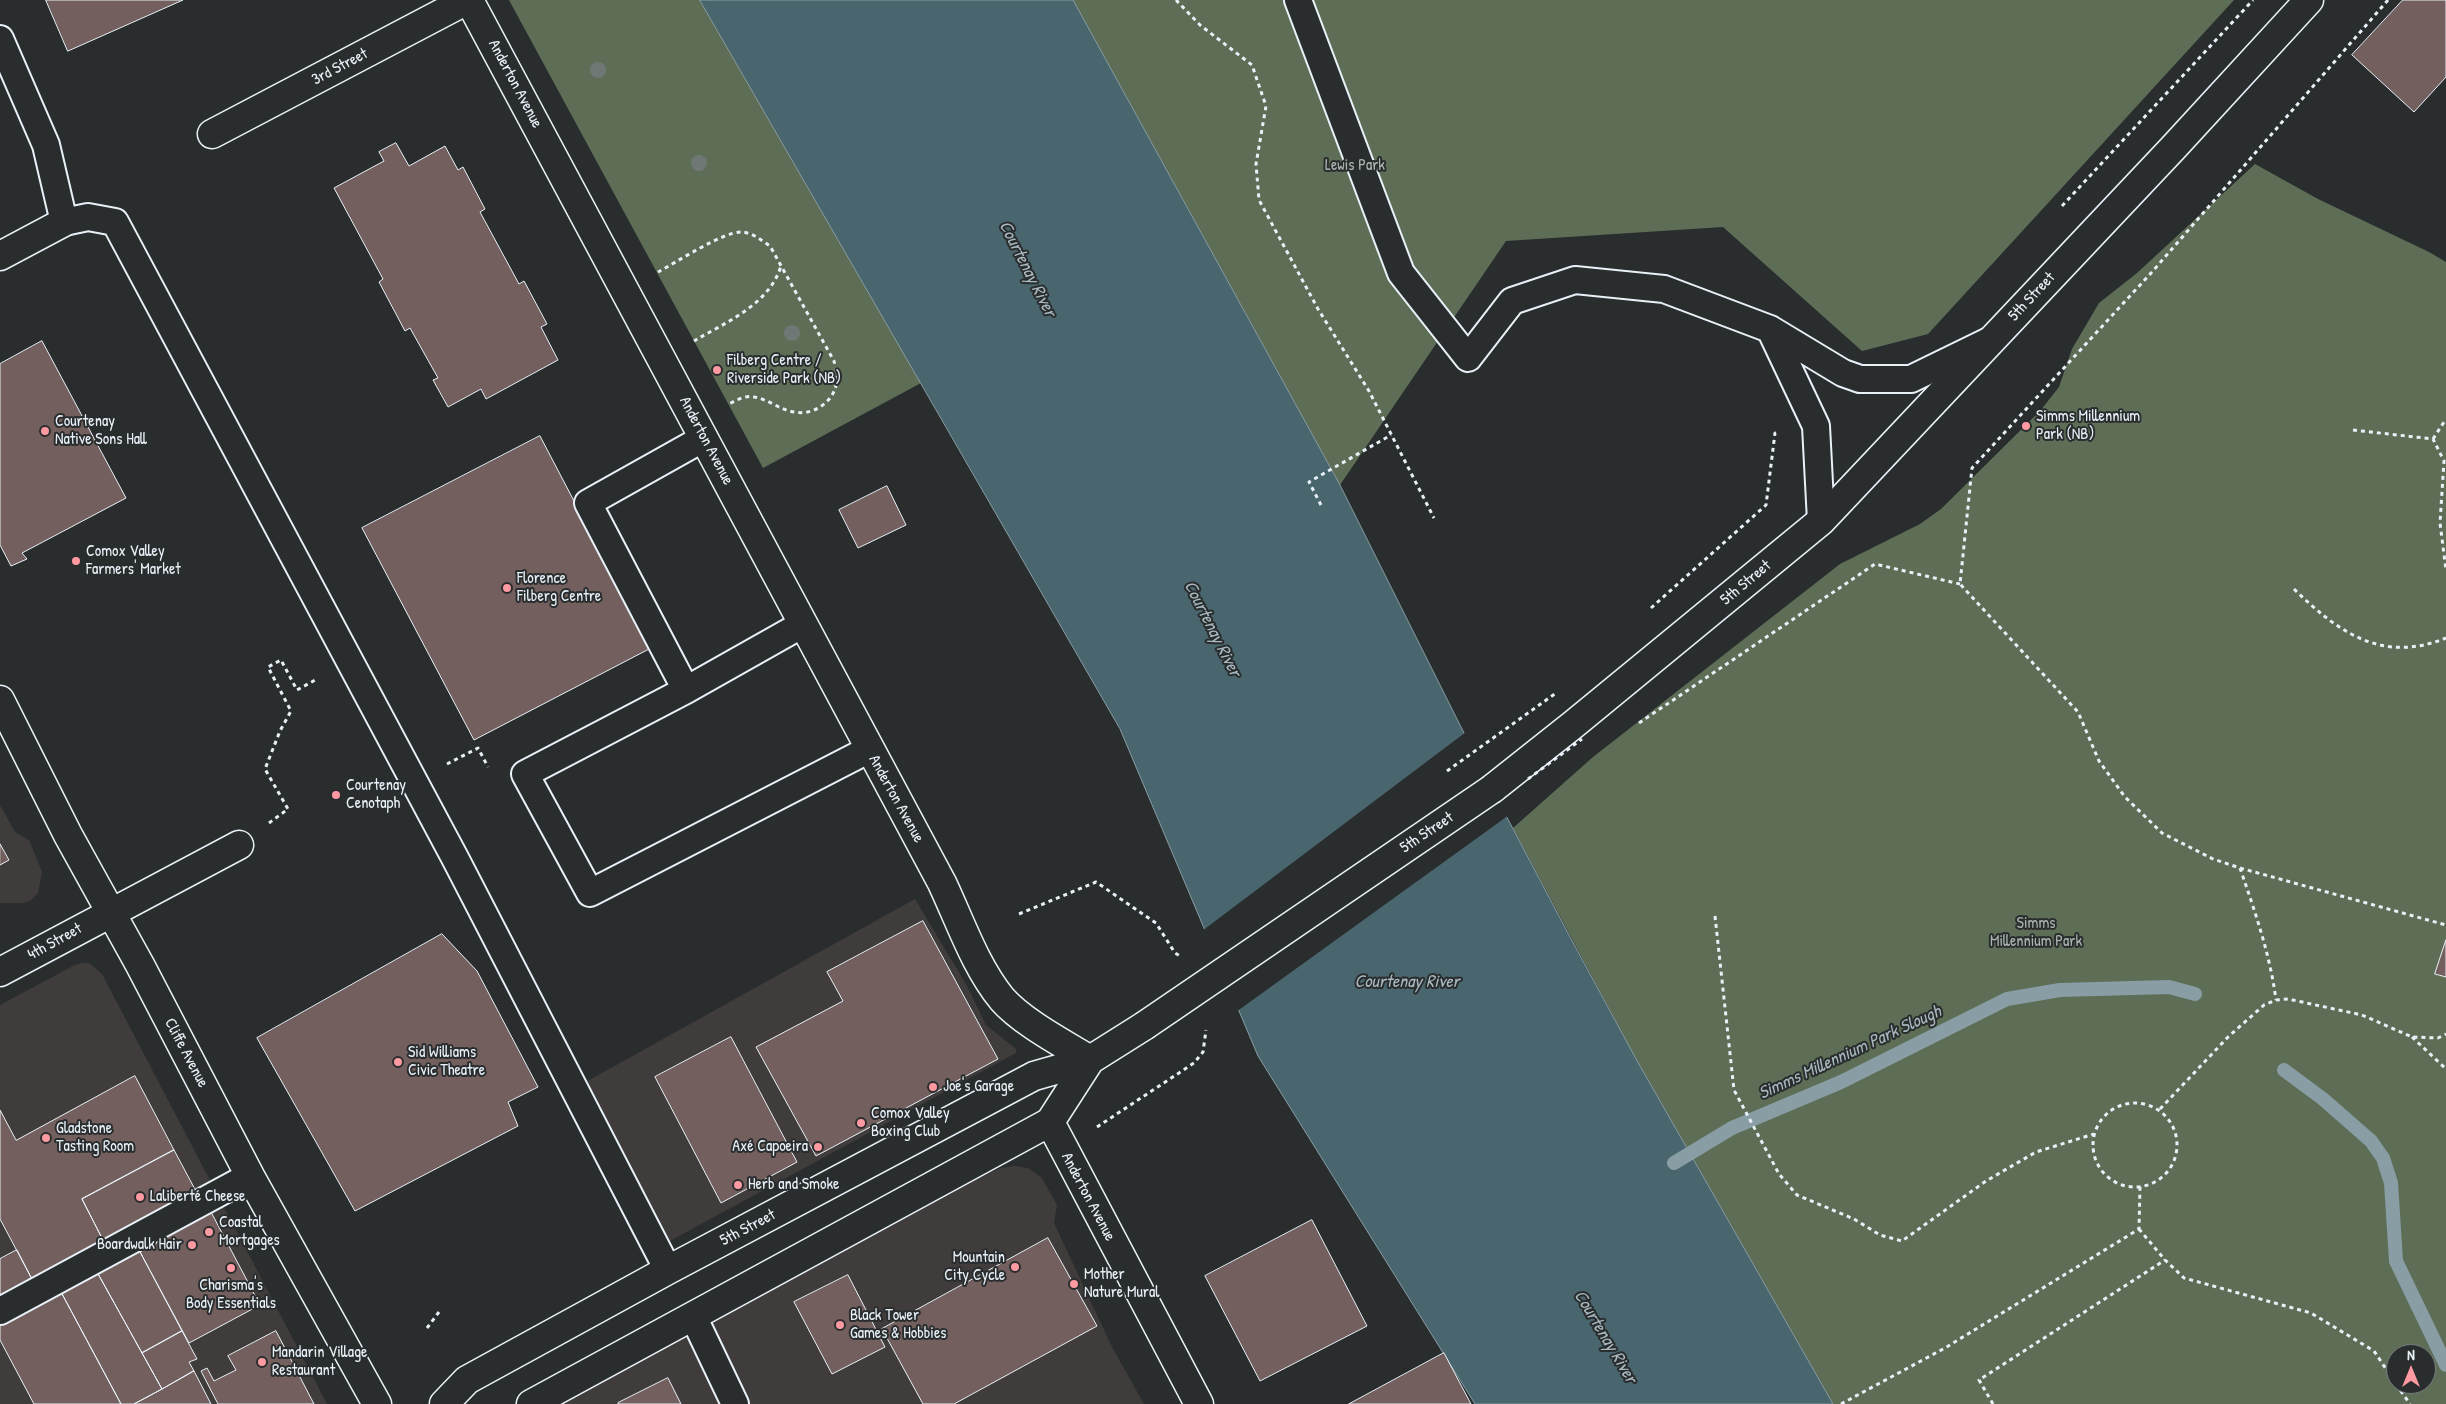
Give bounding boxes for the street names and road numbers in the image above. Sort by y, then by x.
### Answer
street label: Anderton Avenue [484,37,546,131]
street label: 3rd Street [309,44,371,90]
street label: 5th Street [2005,269,2059,325]
street label: Anderton Avenue [675,394,737,488]
street label: 5th Street [1717,556,1775,610]
street label: Anderton Avenue [864,752,928,846]
street label: 5th Street [1397,808,1457,858]
street label: 4th Street [24,919,86,965]
street label: Cliffe Avenue [160,1015,212,1091]
street label: Anderton Avenue [1057,1150,1119,1244]
street label: 5th Street [717,1205,779,1251]

